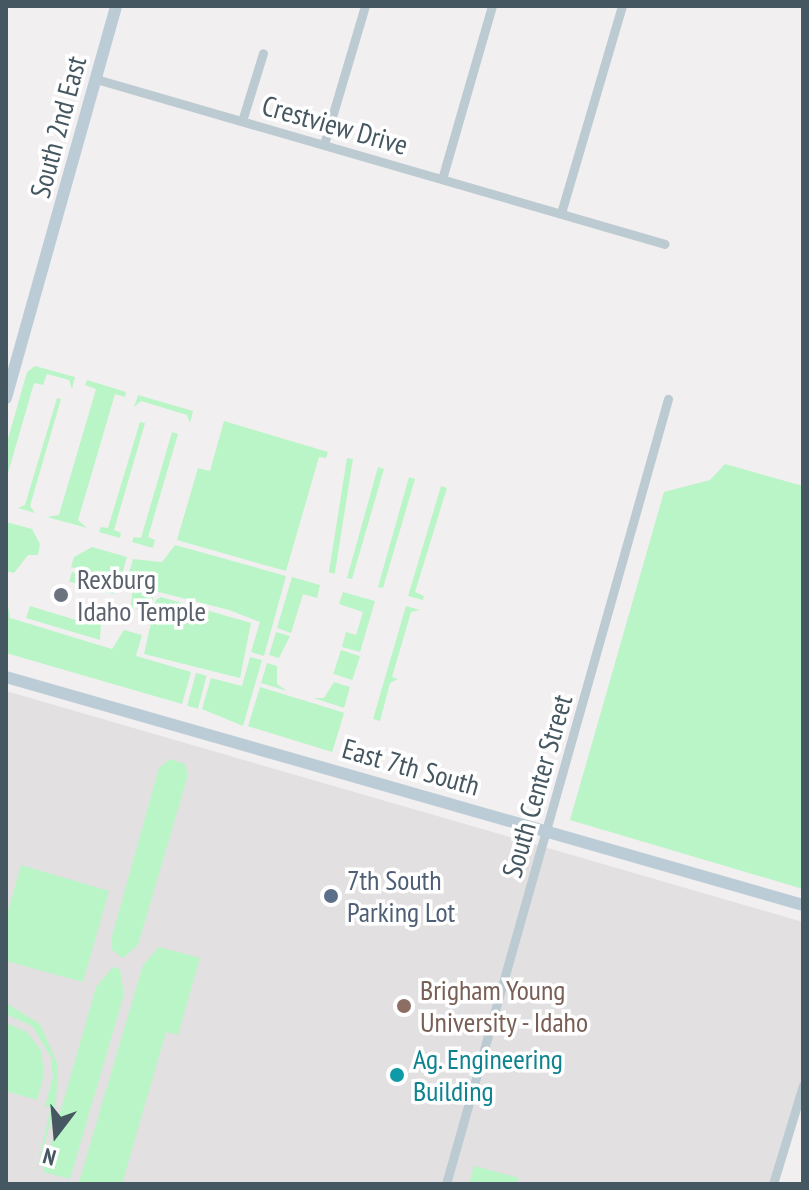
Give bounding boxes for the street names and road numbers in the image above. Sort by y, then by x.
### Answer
street label: South 2nd East [23,52,93,202]
street label: Crestview Drive [258,88,412,162]
street label: South Center Street [495,691,579,881]
street label: East 7th South [339,731,483,803]

